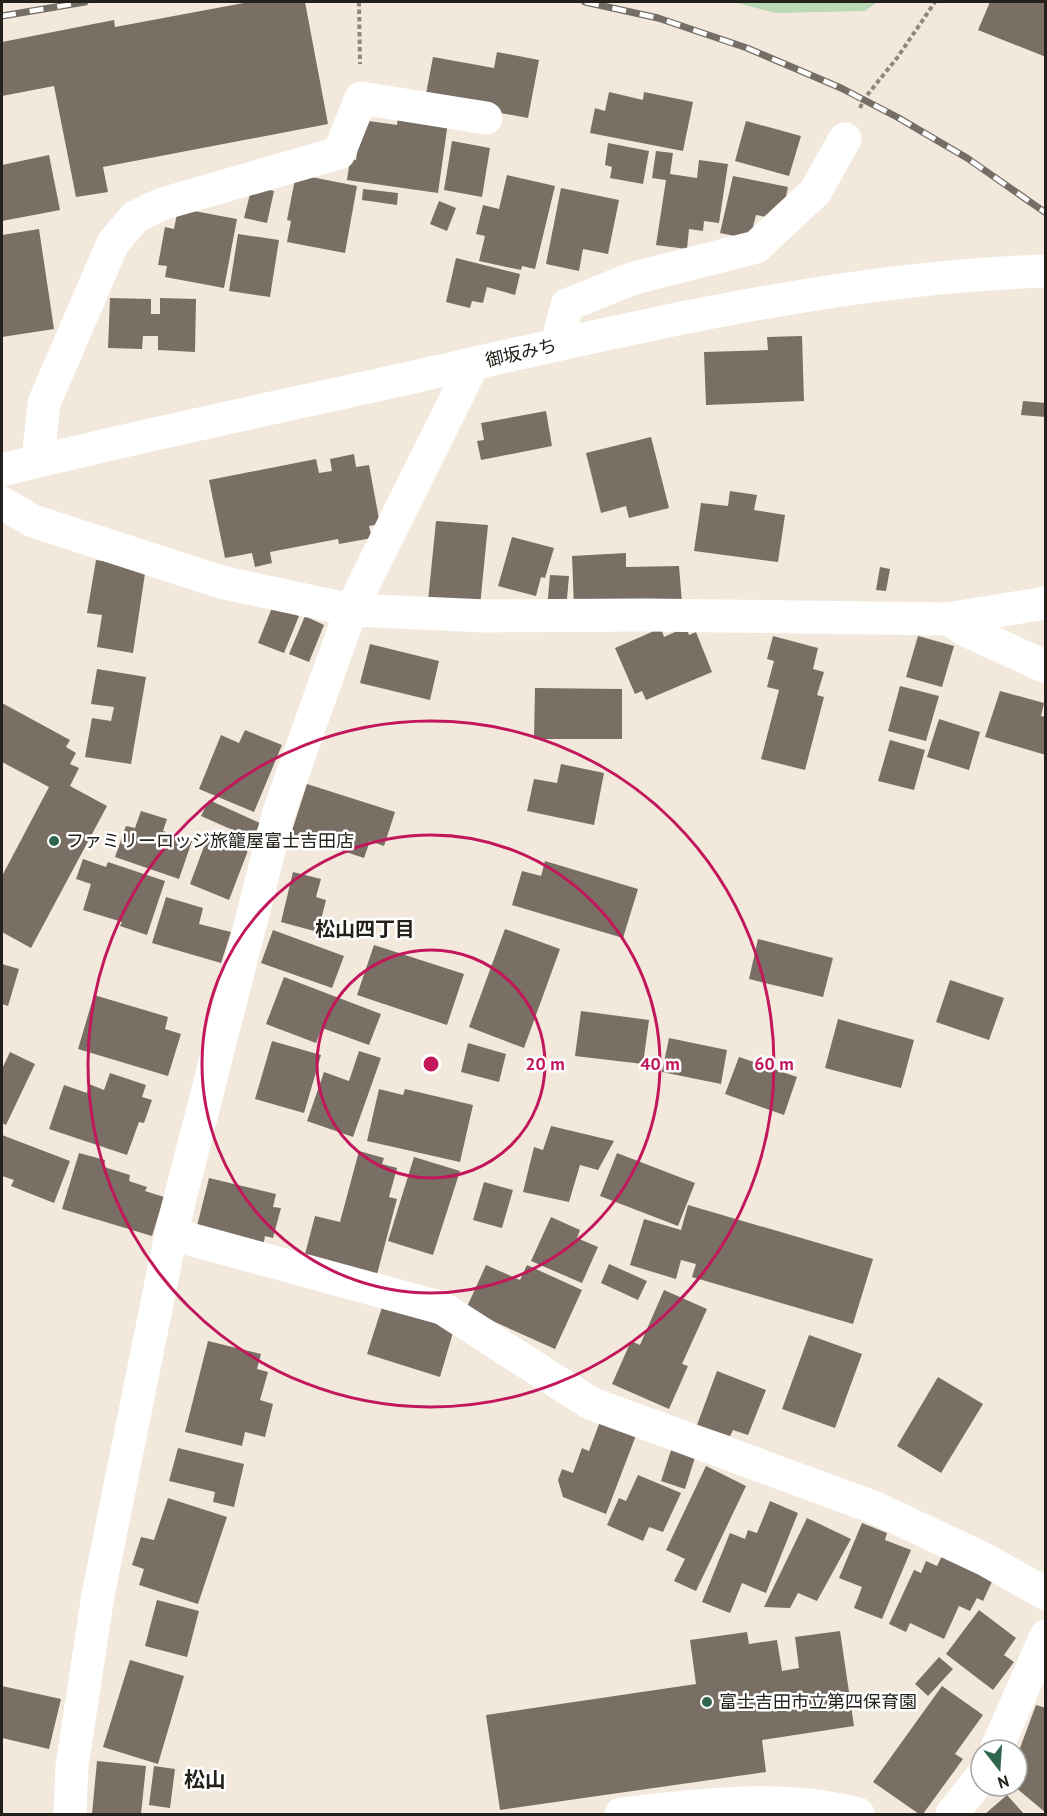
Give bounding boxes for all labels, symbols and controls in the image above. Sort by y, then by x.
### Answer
street label: 御坂みち [483,333,559,372]
place label: ファミリーロッジ旅籠屋富士吉田店 [66,829,354,852]
marker: ファミリーロッジ旅籠屋富士吉田店 [47,834,61,848]
district label: 松山四丁目 [315,916,415,942]
text: 20 m [525,1052,565,1075]
text: 40 m [640,1052,680,1075]
text: 60 m [754,1052,794,1075]
centre of rings [421,1054,441,1074]
place label: 富士吉田市立第四保育園 [719,1690,917,1713]
marker: 富士吉田市立第四保育園 [700,1695,714,1709]
north arrow [969,1738,1029,1798]
district label: 松山 [184,1766,226,1793]
text: N [995,1771,1011,1793]

